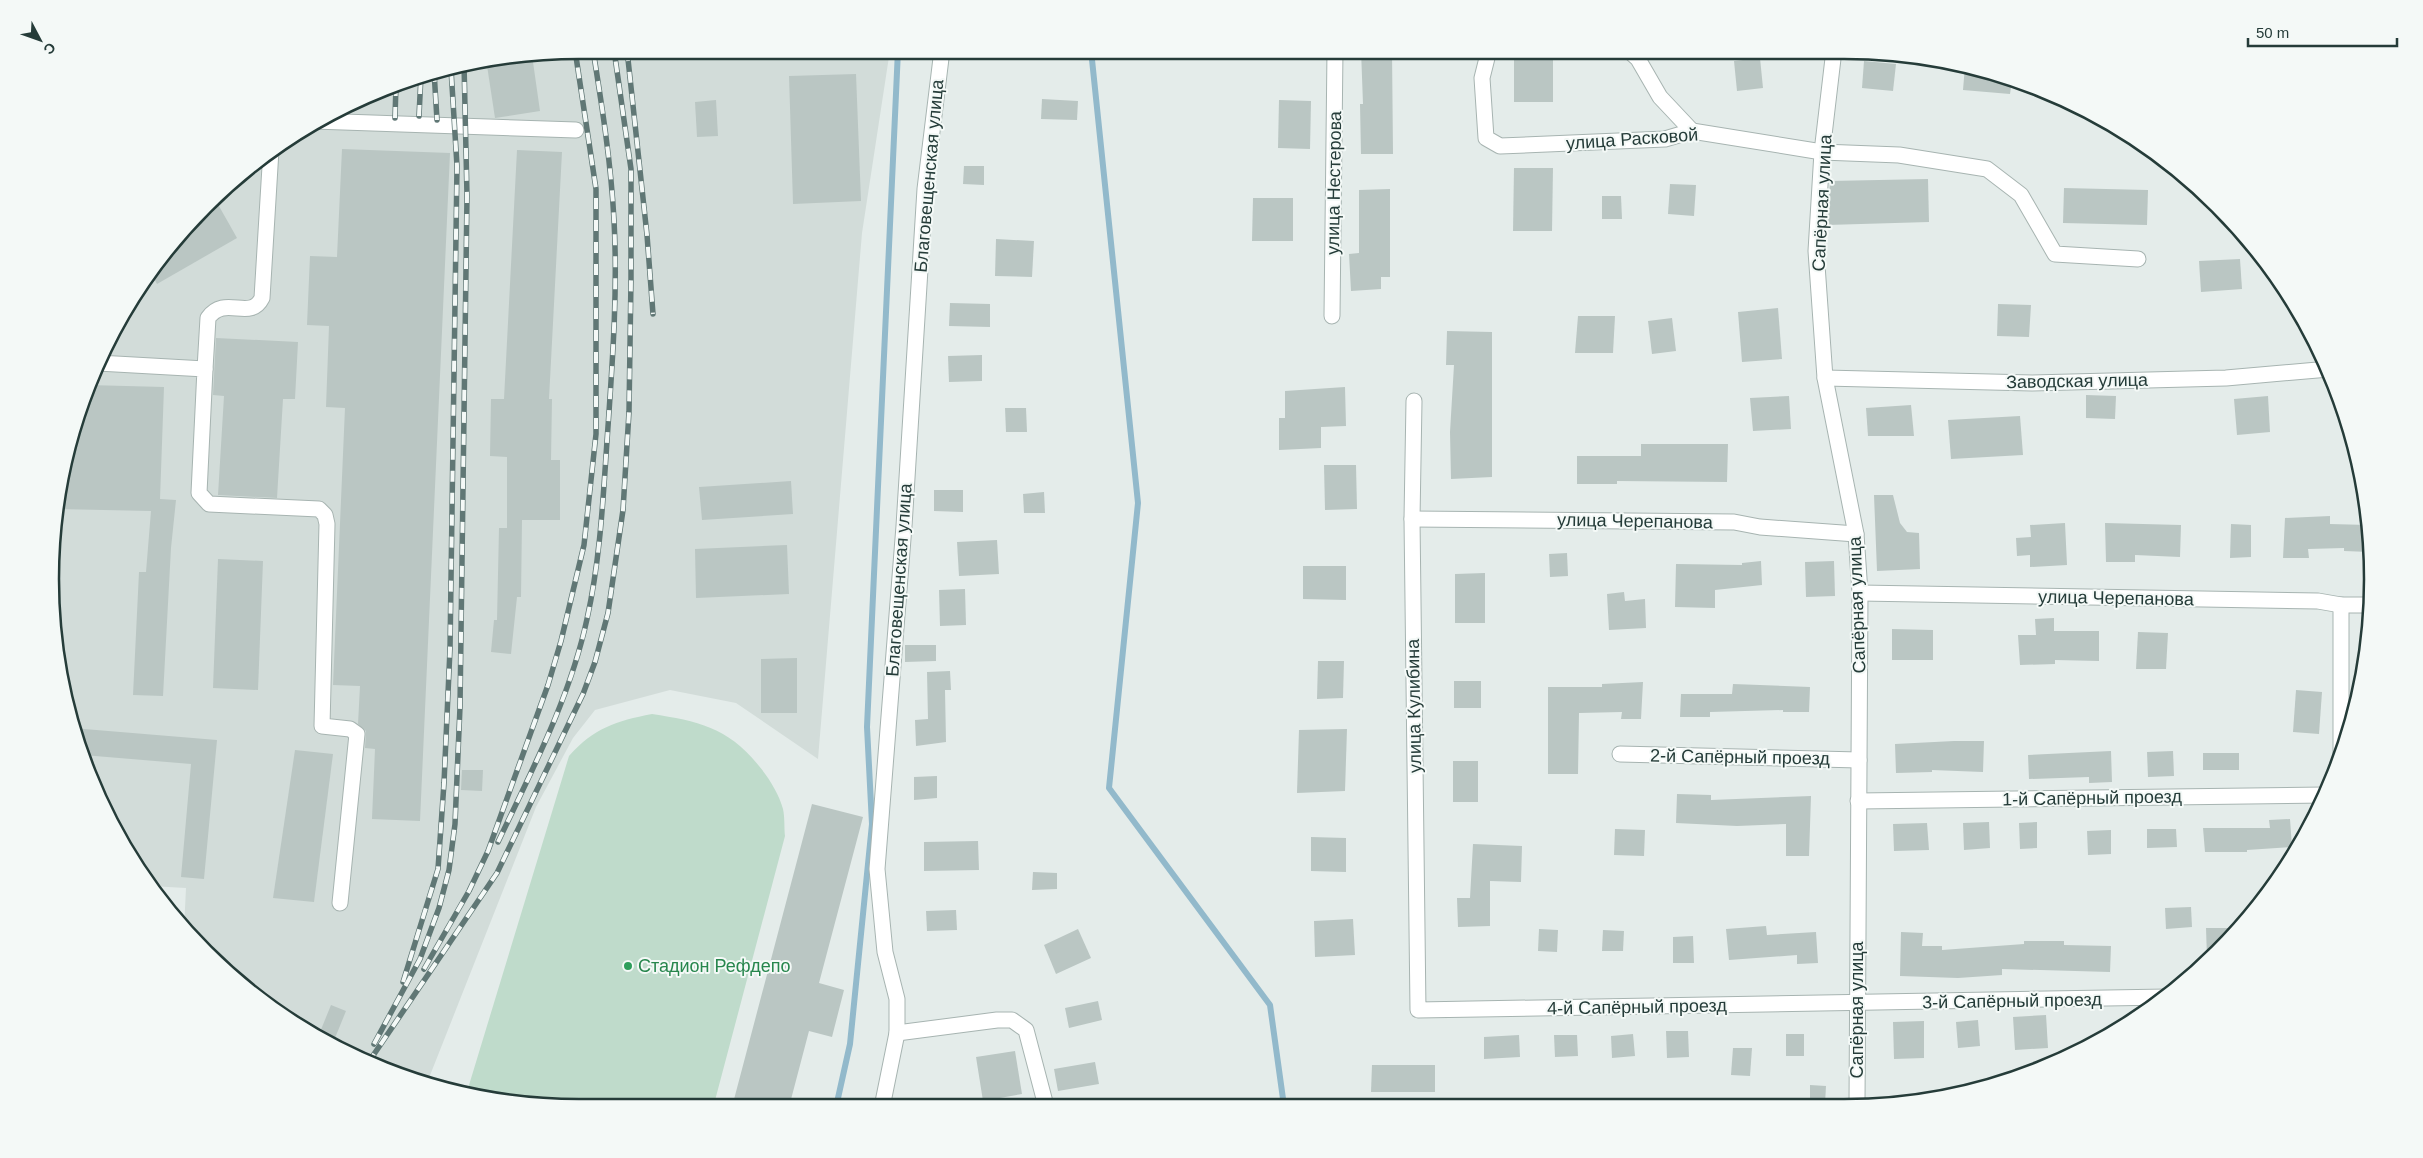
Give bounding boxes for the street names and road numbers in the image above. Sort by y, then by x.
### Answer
street label: Благовещенская улица [911,78,947,273]
street label: улица Нестерова [1323,110,1345,255]
street label: улица Расковой [1565,124,1699,154]
street label: Сапёрная улица [1808,133,1836,272]
street label: Заводская улица [2006,370,2149,392]
street label: Благовещенская улица [882,482,916,677]
street label: улица Черепанова [1557,510,1714,532]
street label: Сапёрная улица [1845,535,1869,674]
street label: улица Черепанова [2038,587,2195,609]
street label: улица Кулибина [1403,638,1425,773]
street label: 2-й Сапёрный проезд [1650,745,1831,769]
street label: 1-й Сапёрный проезд [2002,786,2183,810]
street label: Сапёрная улица [1847,940,1867,1079]
street label: 3-й Сапёрный проезд [1922,989,2103,1013]
street label: 4-й Сапёрный проезд [1547,995,1728,1019]

